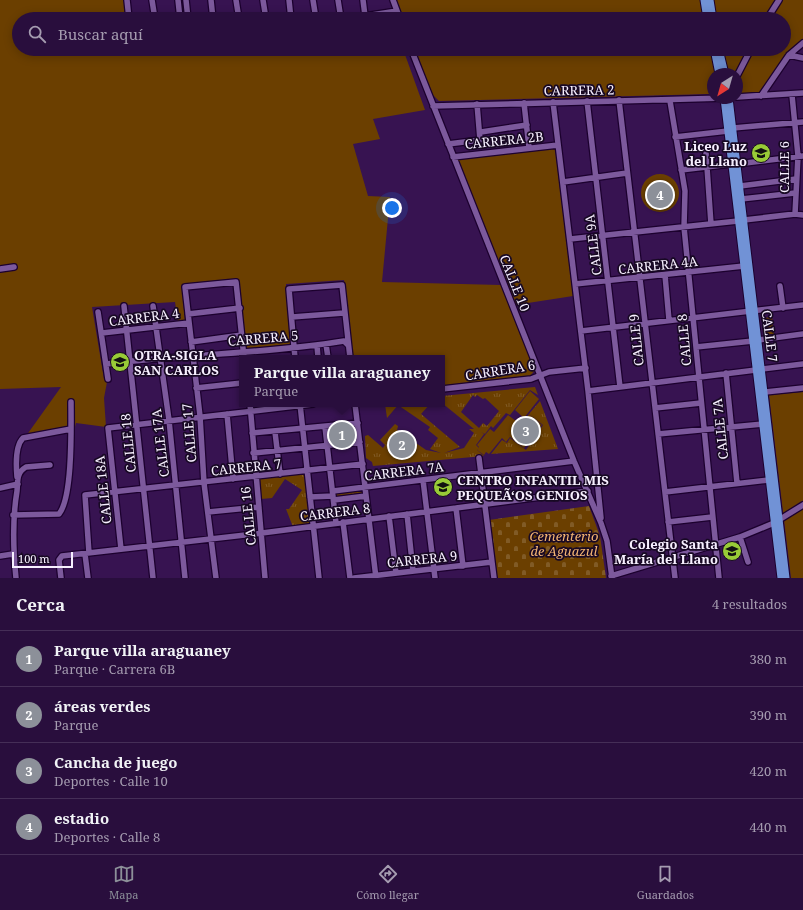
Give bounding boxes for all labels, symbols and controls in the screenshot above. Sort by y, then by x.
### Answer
search box [12,12,791,56]
icon: search [26,23,48,45]
text: Buscar aquí [58,24,143,44]
north arrow [707,68,743,104]
street label: CARRERA 2 [544,80,614,100]
street label: CARRERA 2B [464,127,544,153]
place label: Liceo Luz del Llano [684,137,747,170]
street label: CALLE 6 [775,141,793,193]
school or university icon: Liceo Luz del Llano [750,142,772,164]
pin: 4 [647,180,673,210]
your location [382,198,402,218]
street label: CALLE 9A [580,213,606,277]
street label: CALLE 10 [496,252,534,314]
street label: CARRERA 4A [617,252,699,278]
street label: CARRERA 4 [108,304,181,330]
street label: CALLE 7 [758,309,782,363]
street label: CALLE 9 [624,313,648,367]
street label: CALLE 8 [673,313,695,367]
street label: CARRERA 5 [227,326,299,350]
place label: OTRA-SIGLA SAN CARLOS [134,346,219,379]
school or university icon: OTRA-SIGLA SAN CARLOS [109,351,131,373]
popup [239,355,445,407]
street label: CARRERA 6 [464,356,536,384]
text: Parque villa araguaney [254,362,430,382]
text: Parque [254,382,298,400]
street label: CALLE 7A [708,397,732,460]
street label: CALLE 17 [177,403,201,463]
street label: CALLE 17A [147,407,173,478]
street label: CALLE 18 [116,413,140,473]
pin: 3 [513,416,539,446]
pin: 1 [329,420,355,450]
pin: 2 [389,430,415,460]
street label: CALLE 18A [90,454,116,525]
street label: CARRERA 7 [210,454,282,480]
street label: CARRERA 7A [363,457,446,485]
place label: CENTRO INFANTIL MIS PEQUEÃ‘OS GENIOS [457,471,609,504]
school or university icon: CENTRO INFANTIL MIS PEQUEÃ‘OS GENIOS [432,476,454,498]
street label: CALLE 16 [236,486,260,546]
street label: CARRERA 8 [299,499,371,525]
park label: Cementerio de Aguazul [529,527,599,560]
place label: Colegio Santa María del Llano [614,535,718,568]
school or university icon: Colegio Santa María del Llano [721,540,743,562]
street label: CARRERA 9 [386,546,458,572]
scale bar [12,550,73,569]
text: 100 m [18,551,50,566]
text: Cerca [16,593,65,616]
text: 4 resultados [712,595,787,613]
text: Parque villa araguaney [54,640,231,660]
text: 1 [25,650,33,668]
text: 380 m [750,650,787,668]
text: Parque · Carrera 6B [54,660,175,678]
text: áreas verdes [54,696,151,716]
text: 2 [25,706,33,724]
text: 390 m [750,706,787,724]
text: Parque [54,716,99,734]
text: Cancha de juego [54,752,177,772]
text: 3 [25,762,33,780]
text: 420 m [750,762,787,780]
text: Deportes · Calle 10 [54,772,168,790]
text: estadio [54,808,109,828]
text: 4 [25,818,33,836]
text: 440 m [750,818,787,836]
text: Deportes · Calle 8 [54,828,160,846]
tab: Mapa [109,863,138,902]
tab: Cómo llegar [356,863,419,902]
tab: Guardados [637,863,694,902]

